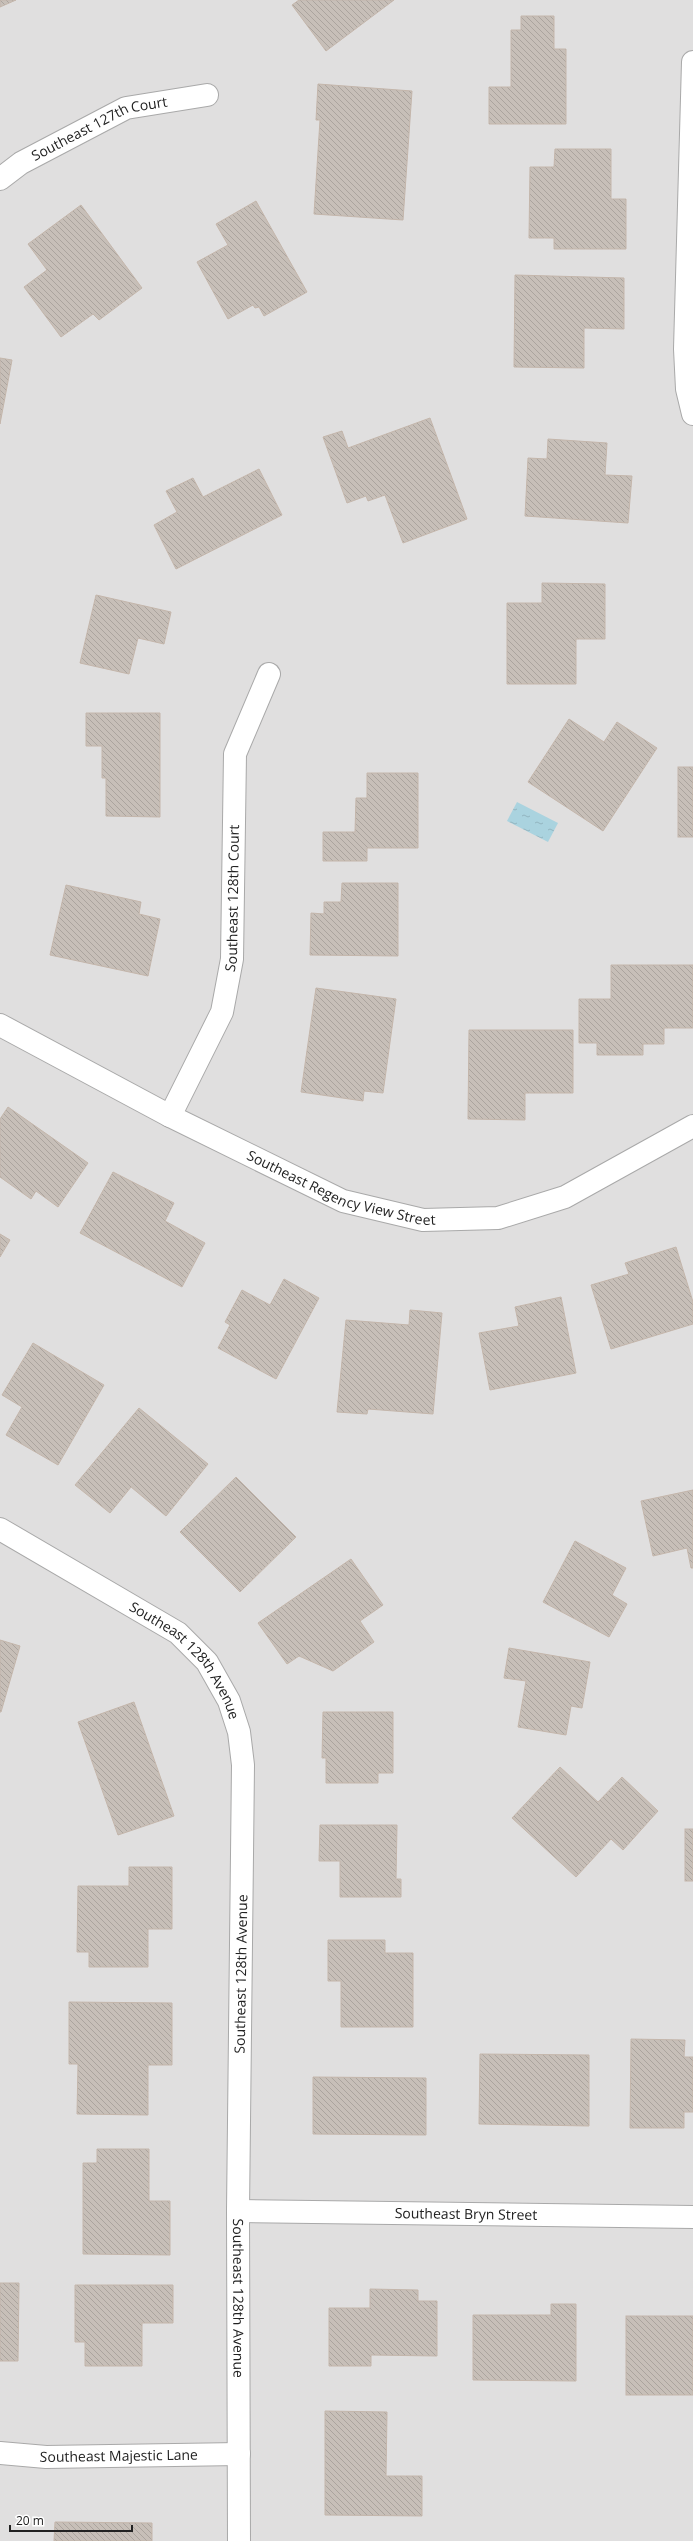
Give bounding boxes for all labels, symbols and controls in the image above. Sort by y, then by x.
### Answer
street label: Southeast 127th Court [28,92,169,165]
street label: Southeast 128th Court [220,825,243,973]
street label: Southeast Regency View Street [244,1145,436,1229]
street label: Southeast 128th Avenue [126,1597,244,1722]
street label: Southeast 128th Avenue [230,1894,251,2054]
street label: Southeast Bryn Street [395,2203,537,2224]
street label: Southeast 128th Avenue [229,2219,249,2378]
street label: Southeast Majestic Lane [39,2445,198,2466]
scale bar [10,2507,132,2533]
text: 20 m [16,2512,44,2529]

